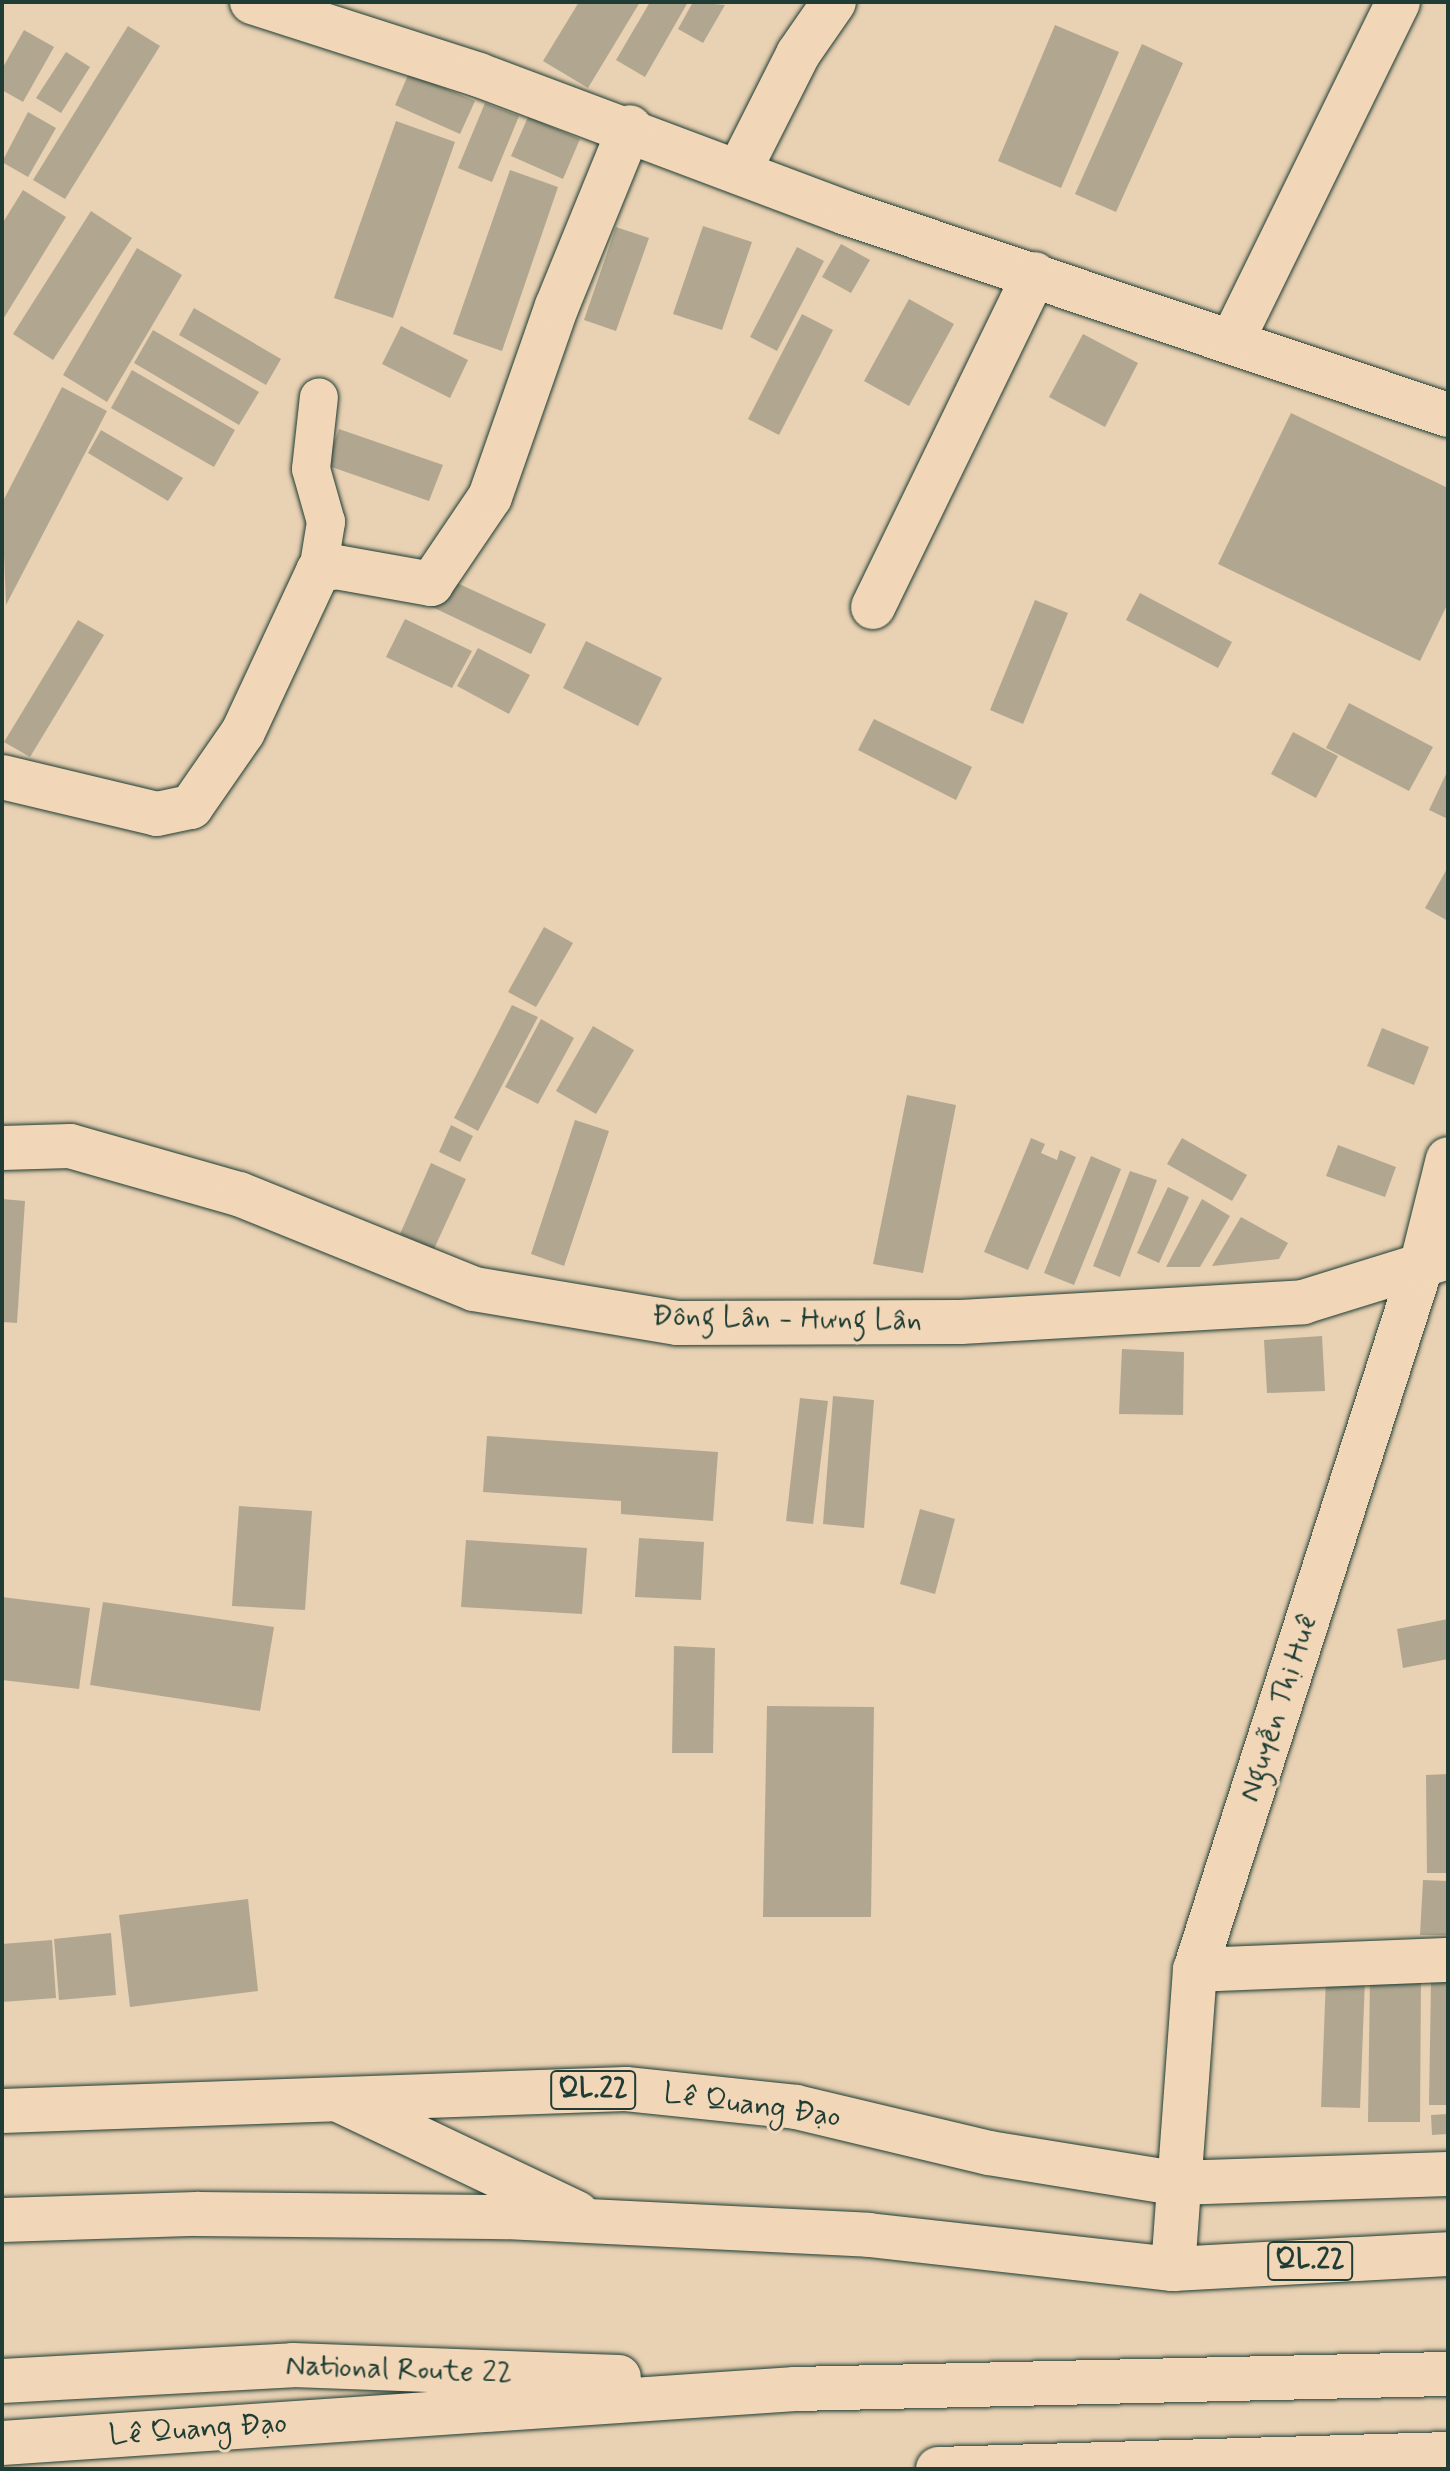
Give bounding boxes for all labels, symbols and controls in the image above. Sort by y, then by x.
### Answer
street label: Đông Lân - Hưng Lân [652,1299,922,1339]
street label: Nguyễn Thị Huê [1232,1610,1326,1806]
road number: QL.22 [549,2066,637,2114]
street label: Lê Quang Đạo [661,2076,843,2136]
road number: QL.22 [1266,2237,1354,2285]
street label: National Route 22 [291,2348,507,2392]
street label: Lê Quang Đạo [108,2406,288,2454]

